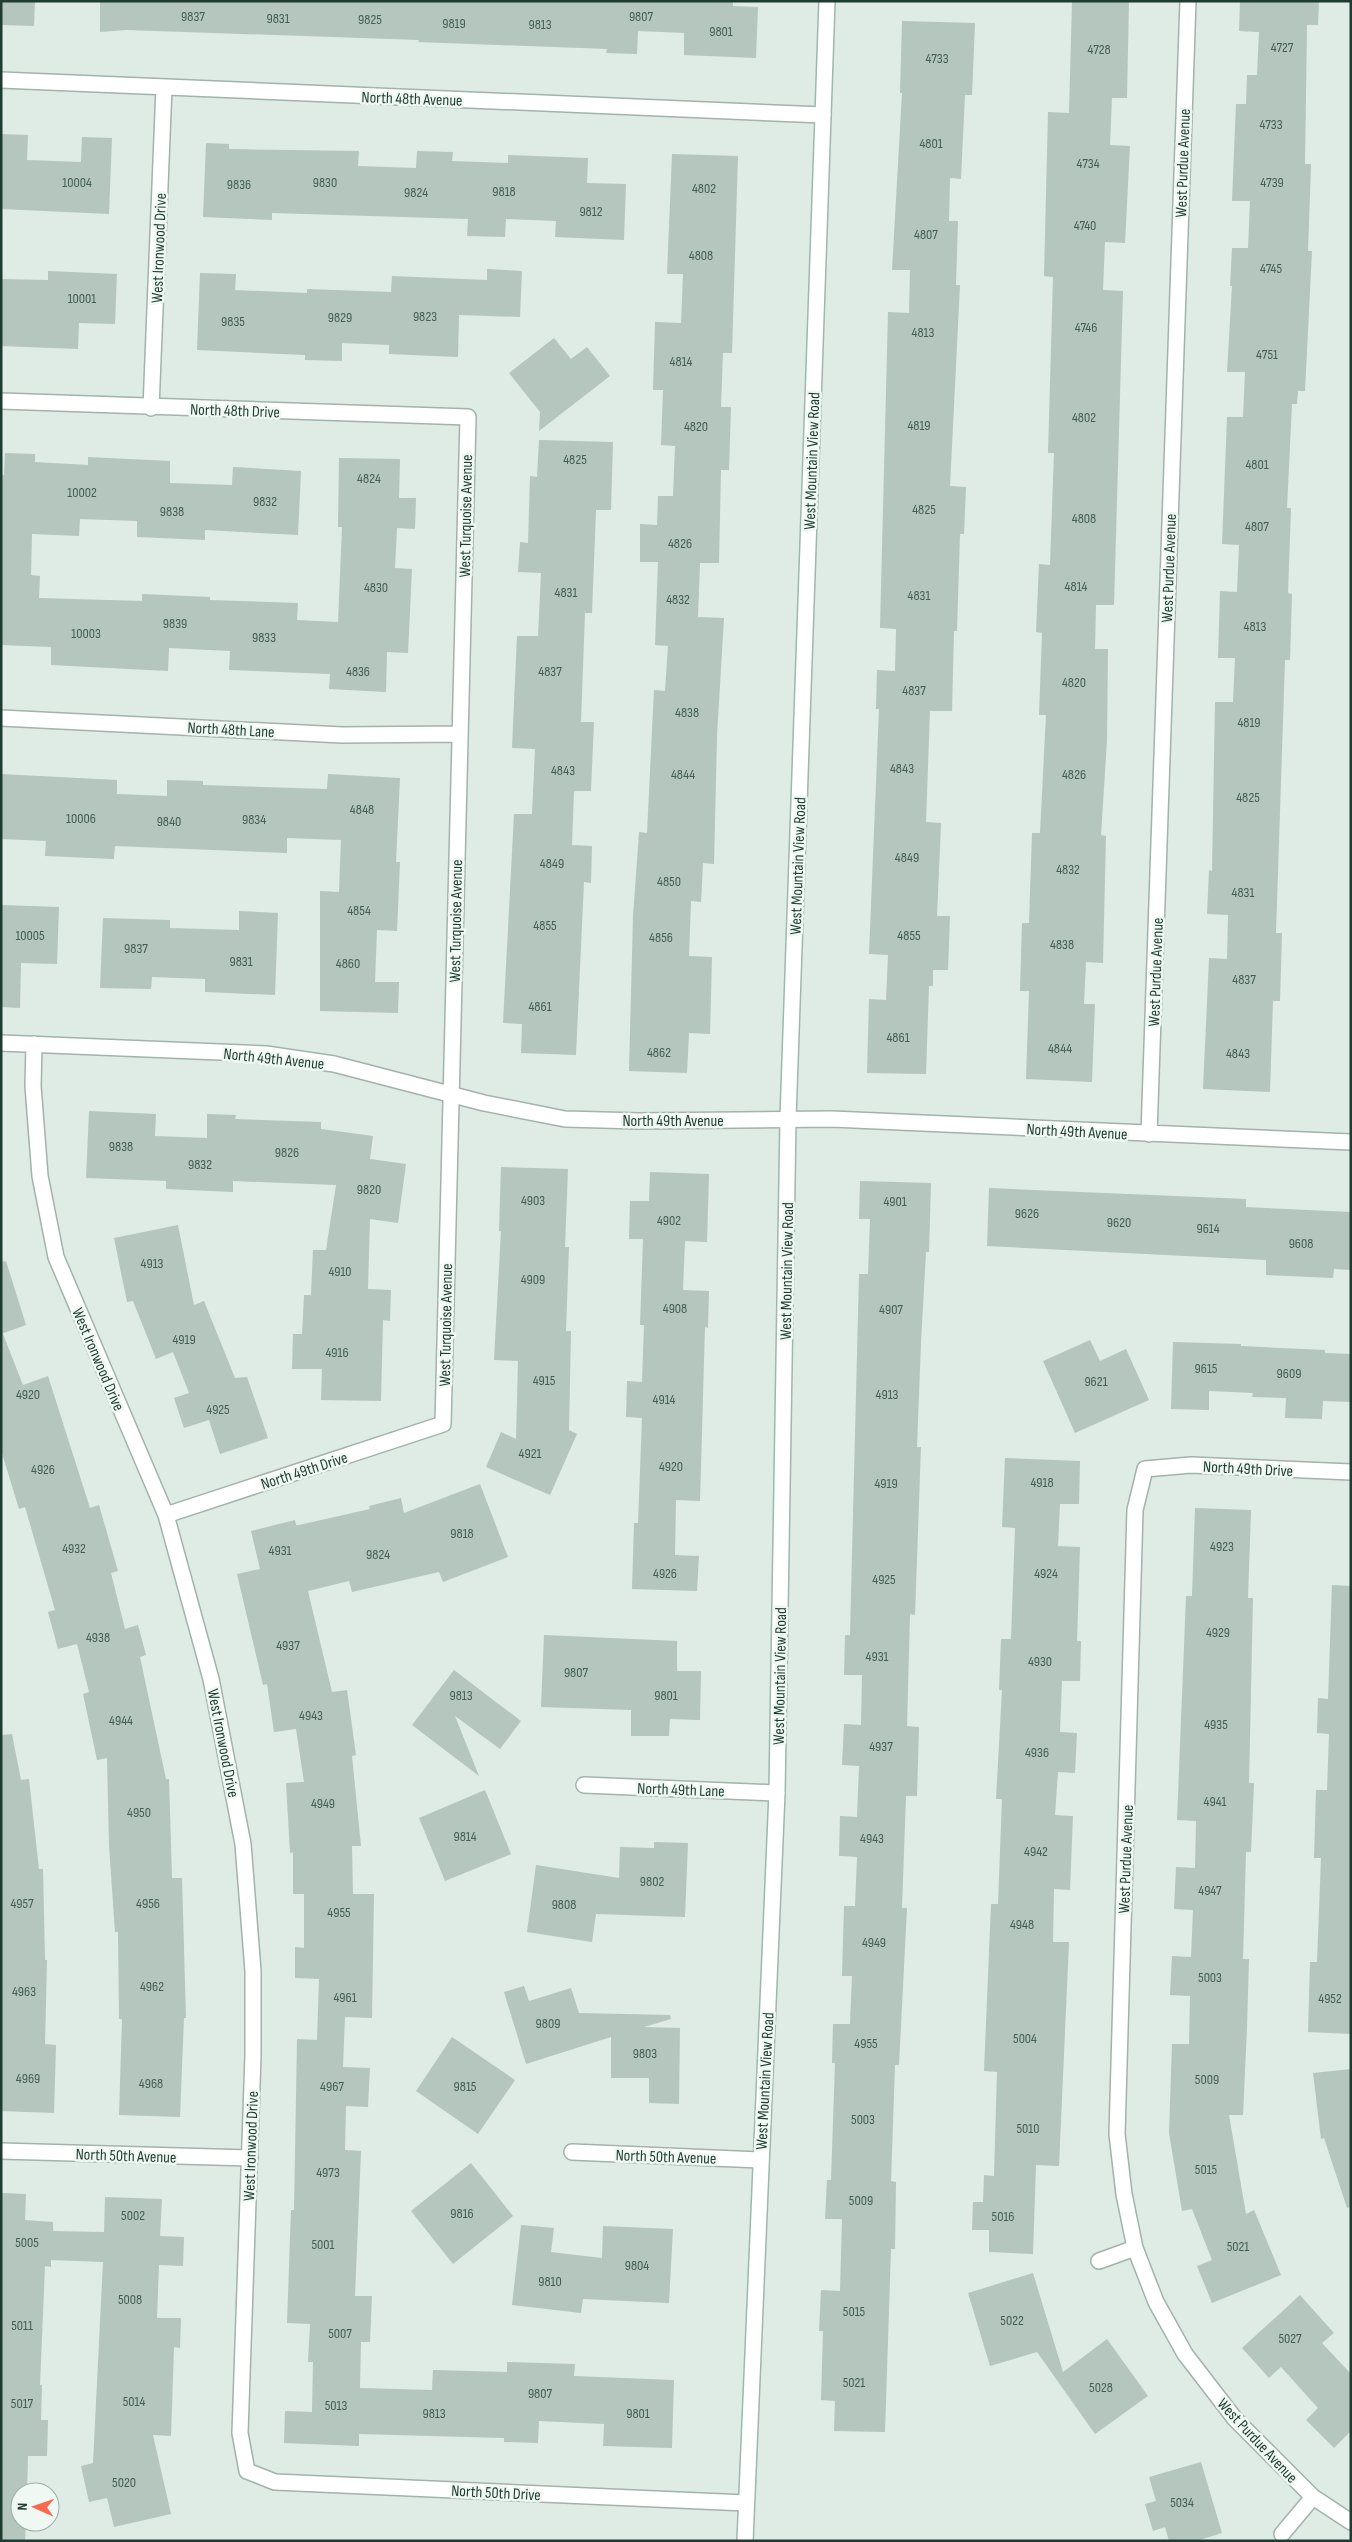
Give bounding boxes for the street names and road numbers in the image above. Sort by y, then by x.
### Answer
street label: North 48th Avenue [361,88,463,111]
street label: West Purdue Avenue [1172,108,1195,218]
street label: West Ironwood Drive [148,193,171,303]
street label: West Mountain View Road [801,392,824,530]
street label: North 48th Drive [190,400,280,423]
street label: West Turquoise Avenue [456,454,477,578]
street label: West Purdue Avenue [1158,513,1181,623]
street label: North 48th Lane [187,719,275,742]
street label: West Mountain View Road [787,797,810,935]
street label: West Turquoise Avenue [446,859,467,983]
street label: West Purdue Avenue [1145,917,1168,1027]
street label: North 49th Avenue [223,1045,325,1074]
street label: North 49th Avenue [622,1112,724,1131]
street label: North 49th Avenue [1026,1120,1128,1145]
street label: West Mountain View Road [777,1202,798,1340]
street label: West Turquoise Avenue [436,1263,457,1387]
street label: West Ironwood Drive [67,1305,128,1414]
street label: North 49th Drive [259,1448,350,1494]
street label: North 49th Drive [1202,1458,1293,1481]
street label: West Mountain View Road [770,1607,791,1745]
street label: West Ironwood Drive [203,1687,242,1799]
street label: North 49th Lane [637,1779,725,1802]
street label: West Purdue Avenue [1115,1804,1138,1914]
street label: West Mountain View Road [752,2012,779,2150]
street label: West Ironwood Drive [240,2091,263,2201]
street label: North 50th Avenue [75,2145,177,2168]
street label: North 50th Avenue [615,2146,717,2169]
street label: West Purdue Avenue [1213,2395,1301,2487]
street label: North 50th Drive [451,2482,541,2505]

